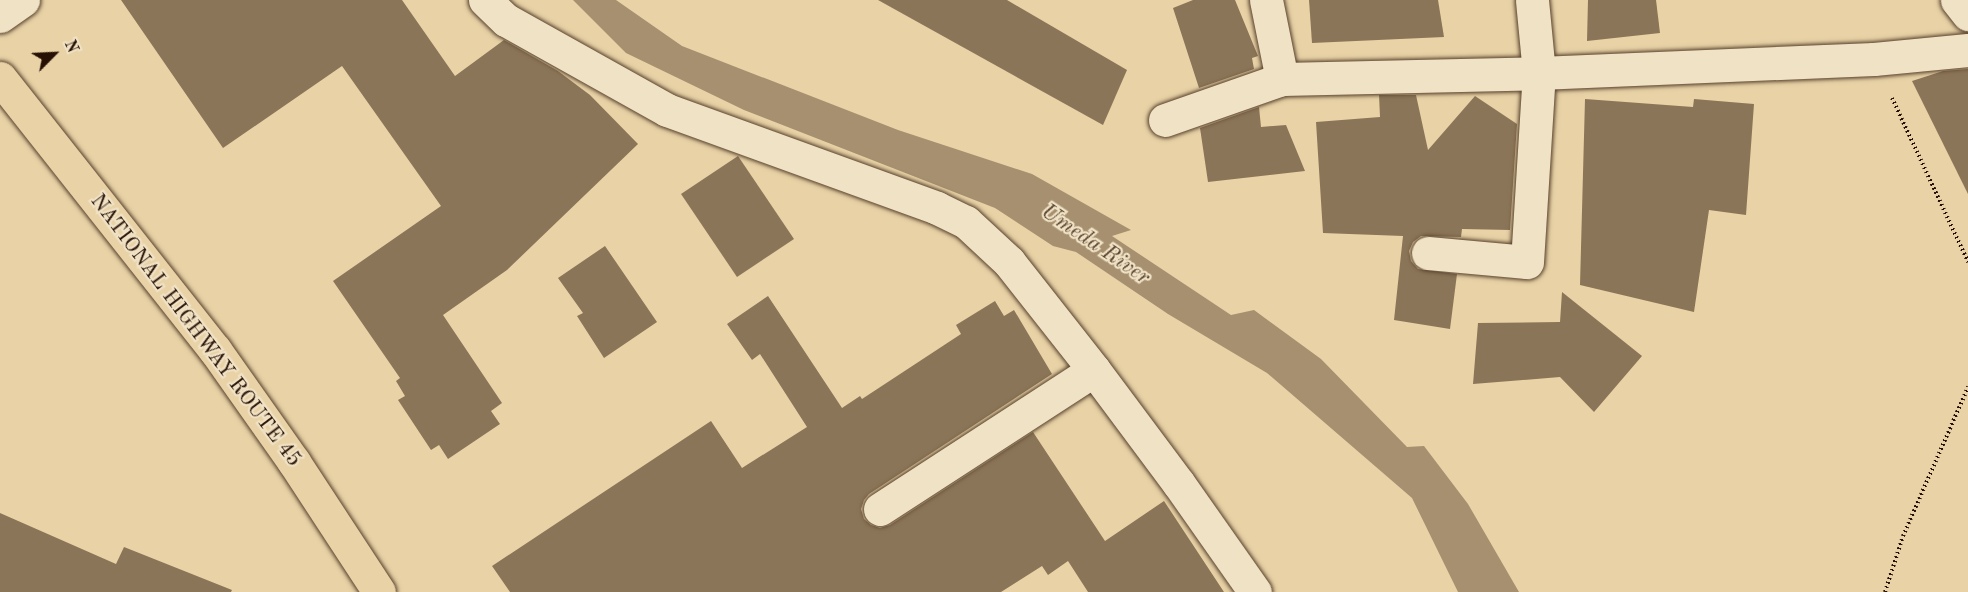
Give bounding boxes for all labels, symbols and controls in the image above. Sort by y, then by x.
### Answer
north arrow [24,24,84,84]
text: N [61,38,80,56]
street label: NATIONAL HIGHWAY ROUTE 45 [84,190,306,472]
water label: Umeda River [1036,199,1154,291]

